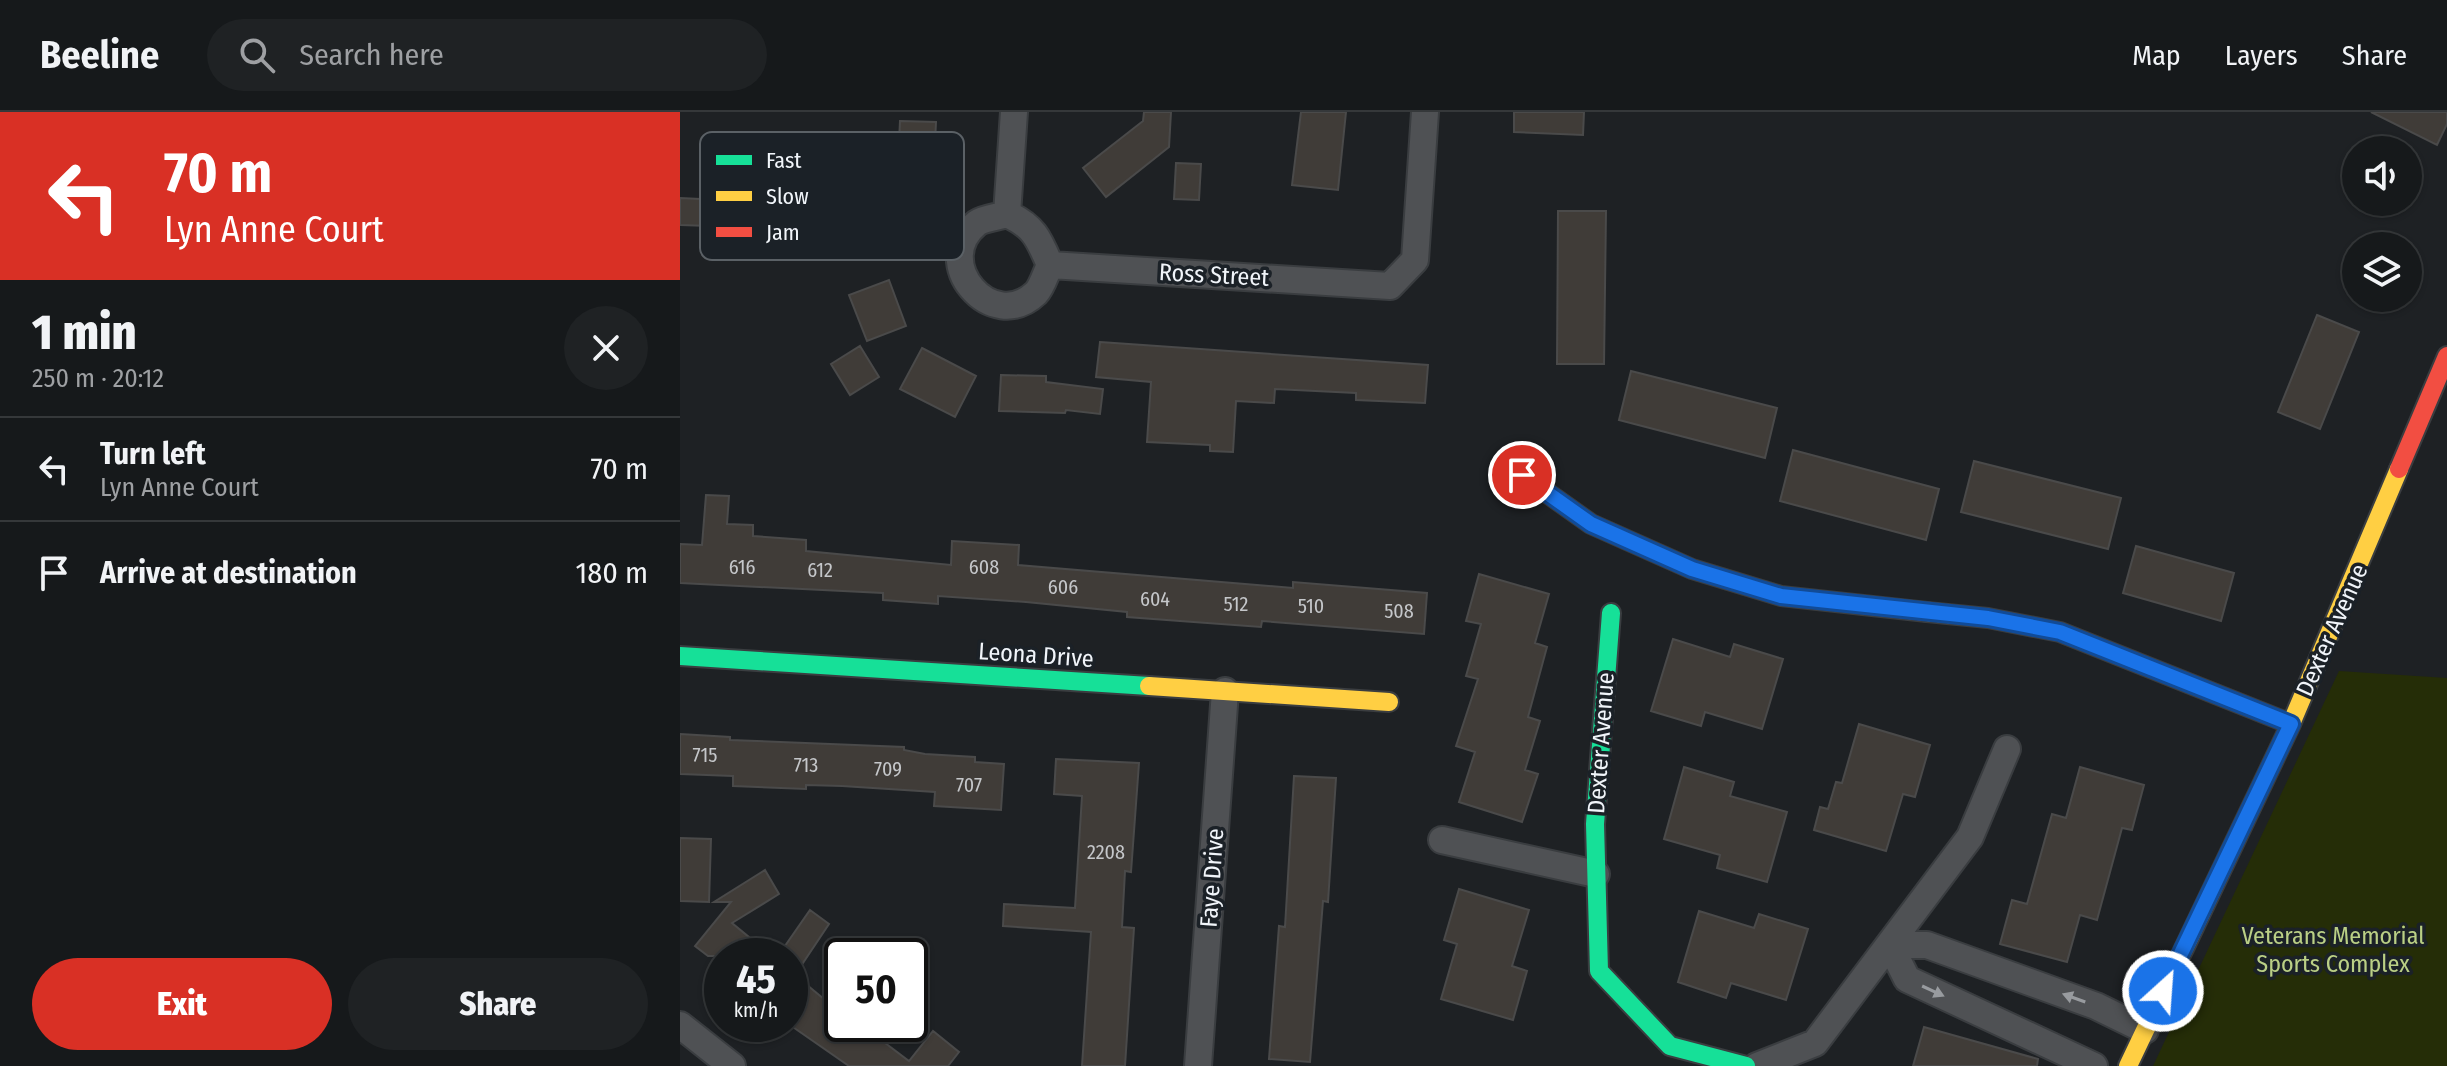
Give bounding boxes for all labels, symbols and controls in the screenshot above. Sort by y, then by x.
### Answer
search box [207,19,767,91]
text: Beeline [40,32,159,78]
icon: search [235,33,279,77]
text: Search here [299,37,444,73]
text: Map [2132,39,2181,72]
text: Layers [2225,39,2298,72]
text: Share [2342,39,2407,72]
legend [700,132,964,260]
map controls [2342,136,2422,312]
button: sound [2342,136,2422,216]
text: 70 m [164,140,272,207]
icon: left [32,144,136,248]
text: Fast [766,147,802,174]
text: Slow [766,183,809,210]
text: Lyn Anne Court [164,208,384,252]
text: Jam [766,219,800,246]
button: layers [2342,232,2422,312]
street label: Ross Street [1158,258,1270,292]
text: 1 min [32,304,136,362]
button: close [564,306,648,390]
text: 250 m · 20:12 [32,363,164,394]
text: Turn left [100,436,206,472]
pin [1488,441,1556,509]
icon: left [32,447,76,491]
text: 70 m [590,451,648,487]
icon: arrive [1500,453,1544,497]
text: Lyn Anne Court [100,472,259,503]
icon: arrive [32,551,76,595]
text: Arrive at destination [100,555,357,591]
text: 180 m [576,555,648,591]
house number: 616 [729,555,755,579]
house number: 608 [969,555,999,579]
house number: 612 [807,558,833,582]
street label: Dexter Avenue [2290,560,2374,700]
house number: 606 [1048,575,1078,599]
house number: 604 [1140,587,1170,611]
house number: 512 [1224,592,1249,616]
house number: 510 [1298,594,1324,618]
house number: 508 [1384,599,1414,623]
street label: Leona Drive [977,637,1095,673]
street label: Dexter Avenue [1582,671,1620,815]
house number: 715 [693,743,717,767]
house number: 713 [794,753,818,777]
house number: 709 [874,757,902,781]
house number: 707 [956,773,982,797]
street label: Faye Drive [1195,827,1229,929]
house number: 2208 [1087,840,1125,864]
park label: Veterans Memorial Sports Complex [2241,922,2425,978]
speed limit sign: 50 [824,938,928,1042]
position arrow [2121,949,2205,1033]
text: 45 [736,956,776,1004]
button: Exit [32,958,332,1050]
button: Share [348,958,648,1050]
one-way arrow [1922,984,1945,998]
one-way arrow [2061,992,2085,1004]
text: km/h [734,998,778,1022]

